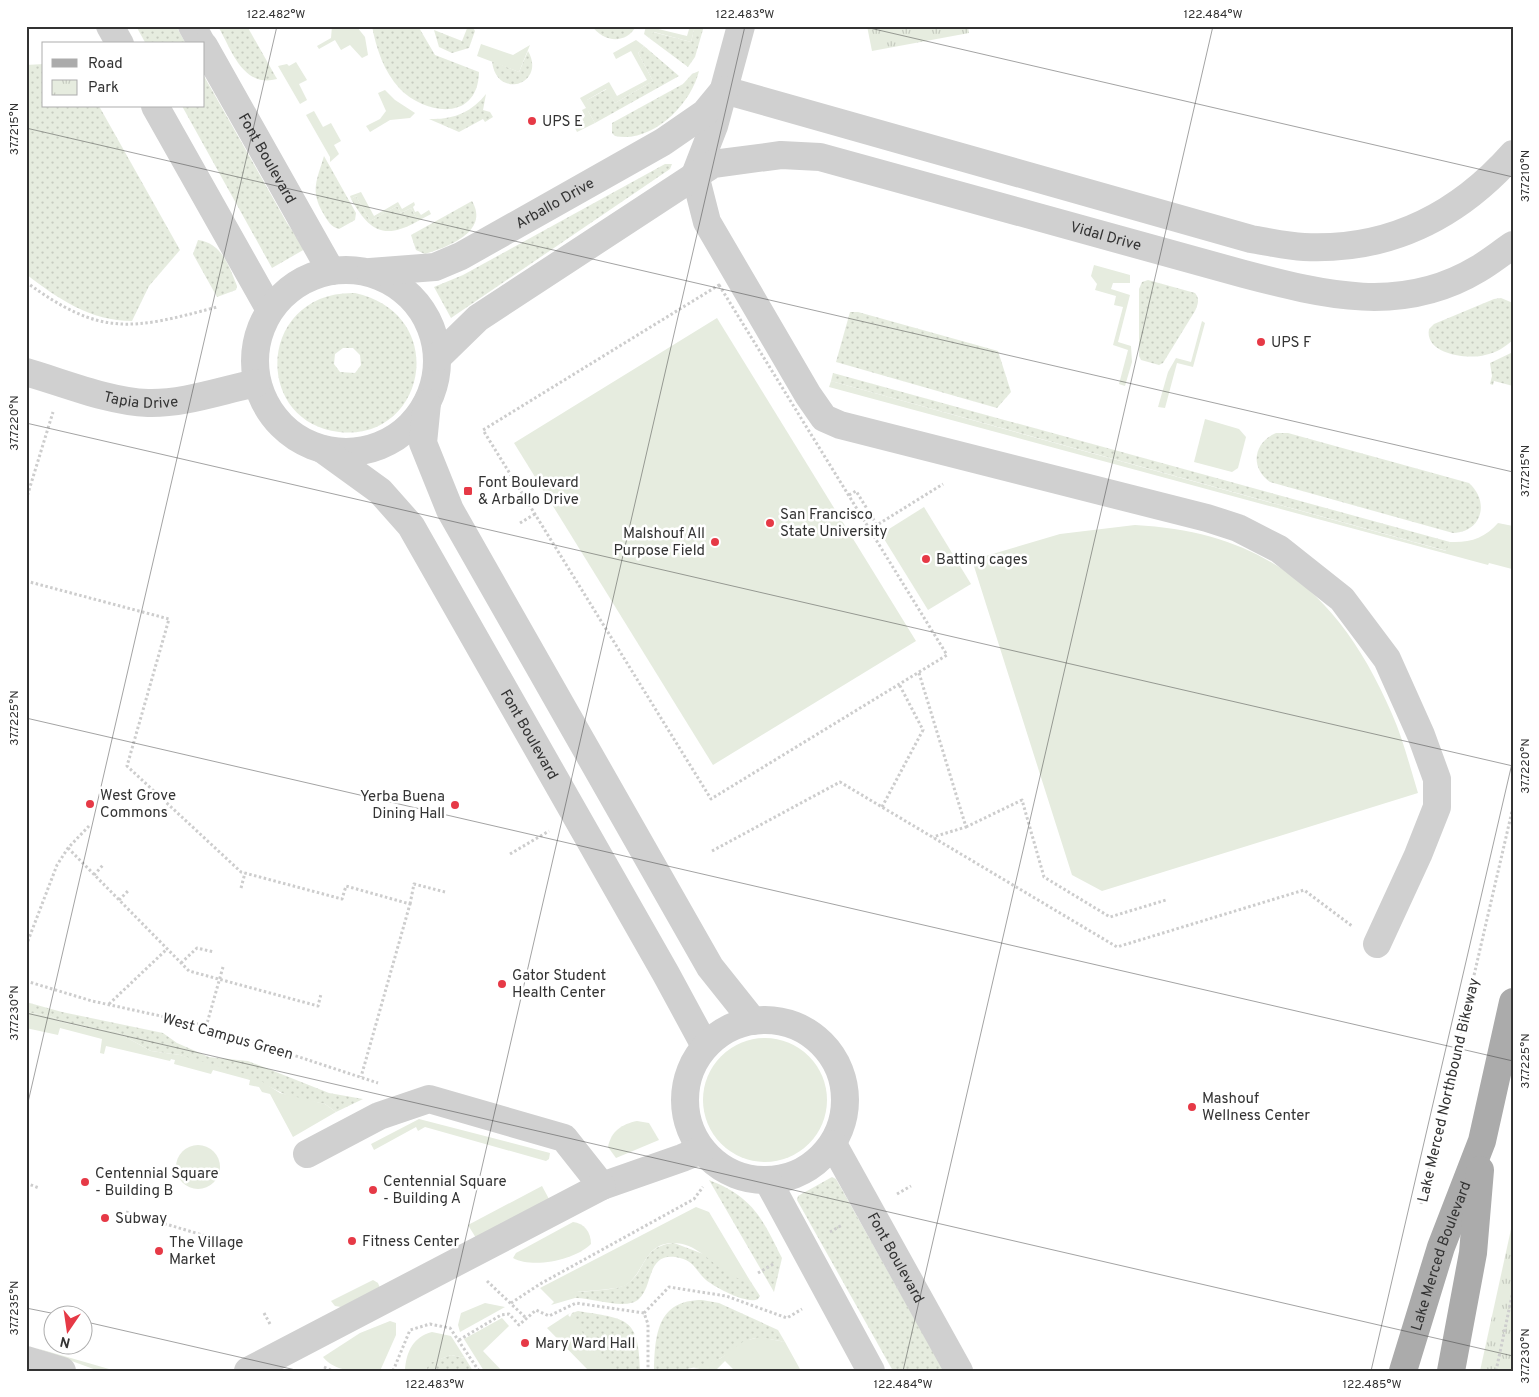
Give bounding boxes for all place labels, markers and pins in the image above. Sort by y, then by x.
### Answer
place label: UPS E [542,113,583,132]
marker: UPS E [526,115,538,127]
place label: UPS F [1271,334,1311,353]
marker: UPS F [1255,336,1267,348]
place label: Font Boulevard & Arballo Drive [478,474,579,510]
marker: Font Boulevard & Arballo Drive [462,485,474,497]
place label: San Francisco State University [780,506,887,542]
marker: San Francisco State University [764,517,776,529]
place label: Malshouf All Purpose Field [613,525,705,561]
marker: Malshouf All Purpose Field [709,536,721,548]
place label: Batting cages [936,551,1028,570]
marker: Batting cages [920,553,932,565]
place label: West Grove Commons [100,787,176,823]
place label: Yerba Buena Dining Hall [360,788,445,824]
marker: West Grove Commons [84,798,96,810]
marker: Yerba Buena Dining Hall [449,799,461,811]
place label: Gator Student Health Center [512,967,606,1003]
marker: Gator Student Health Center [496,978,508,990]
place label: Mashouf Wellness Center [1202,1090,1310,1126]
marker: Mashouf Wellness Center [1186,1101,1198,1113]
place label: Centennial Square - Building B [95,1165,219,1201]
place label: Centennial Square - Building A [383,1173,507,1209]
marker: Centennial Square - Building B [79,1176,91,1188]
marker: Centennial Square - Building A [367,1184,379,1196]
place label: Subway [115,1210,167,1229]
marker: Subway [99,1212,111,1224]
place label: Fitness Center [362,1233,459,1252]
place label: The Village Market [169,1234,243,1270]
marker: Fitness Center [346,1235,358,1247]
marker: The Village Market [153,1245,165,1257]
place label: Mary Ward Hall [535,1335,635,1354]
marker: Mary Ward Hall [519,1337,531,1349]

